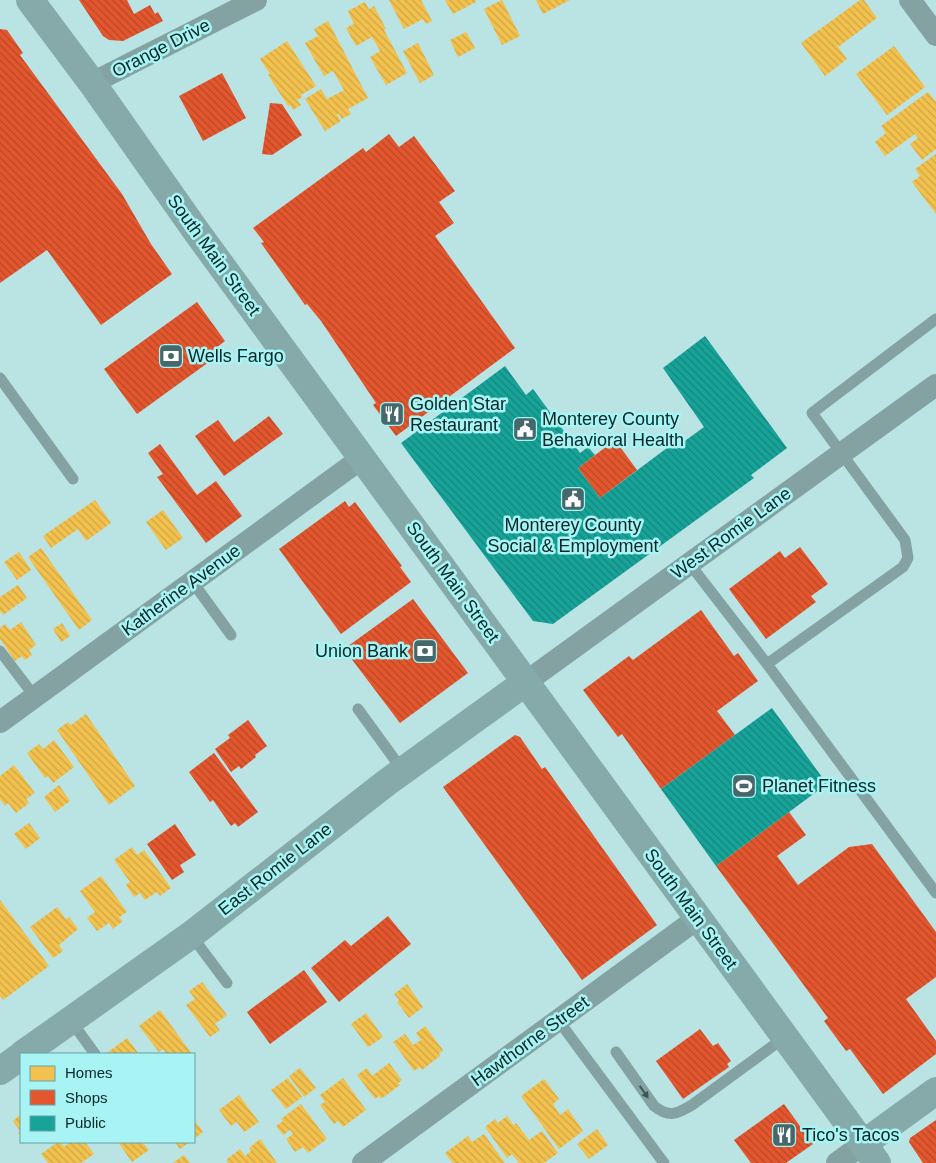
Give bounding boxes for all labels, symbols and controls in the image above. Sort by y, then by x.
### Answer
street label: Orange Drive [109,15,213,81]
street label: South Main Street [164,191,264,319]
bank icon: Wells Fargo [158,343,184,369]
place label: Wells Fargo [188,346,284,366]
place label: Golden Star Restaurant [410,394,506,435]
restaurant icon: Golden Star Restaurant [379,401,405,427]
place label: Monterey County Behavioral Health [542,409,684,450]
public building icon: Monterey County Behavioral Health [512,416,538,442]
street label: West Romie Lane [667,483,795,583]
public building icon: Monterey County Social & Employment [560,486,586,512]
place label: Monterey County Social & Employment [487,515,659,556]
street label: South Main Street [403,518,503,646]
street label: Katherine Avenue [118,540,244,640]
bank icon: Union Bank [412,638,438,664]
place label: Union Bank [315,641,409,661]
sports icon: Planet Fitness [731,773,757,799]
place label: Planet Fitness [762,776,876,796]
street label: East Romie Lane [214,819,336,919]
street label: South Main Street [641,845,741,973]
street label: Hawthorne Street [467,992,593,1090]
legend [20,1053,195,1143]
text: Homes [65,1064,113,1081]
one-way arrow [639,1085,649,1099]
text: Shops [65,1089,108,1106]
text: Public [65,1114,106,1131]
restaurant icon: Tico's Tacos [771,1122,797,1148]
place label: Tico's Tacos [802,1125,899,1145]

